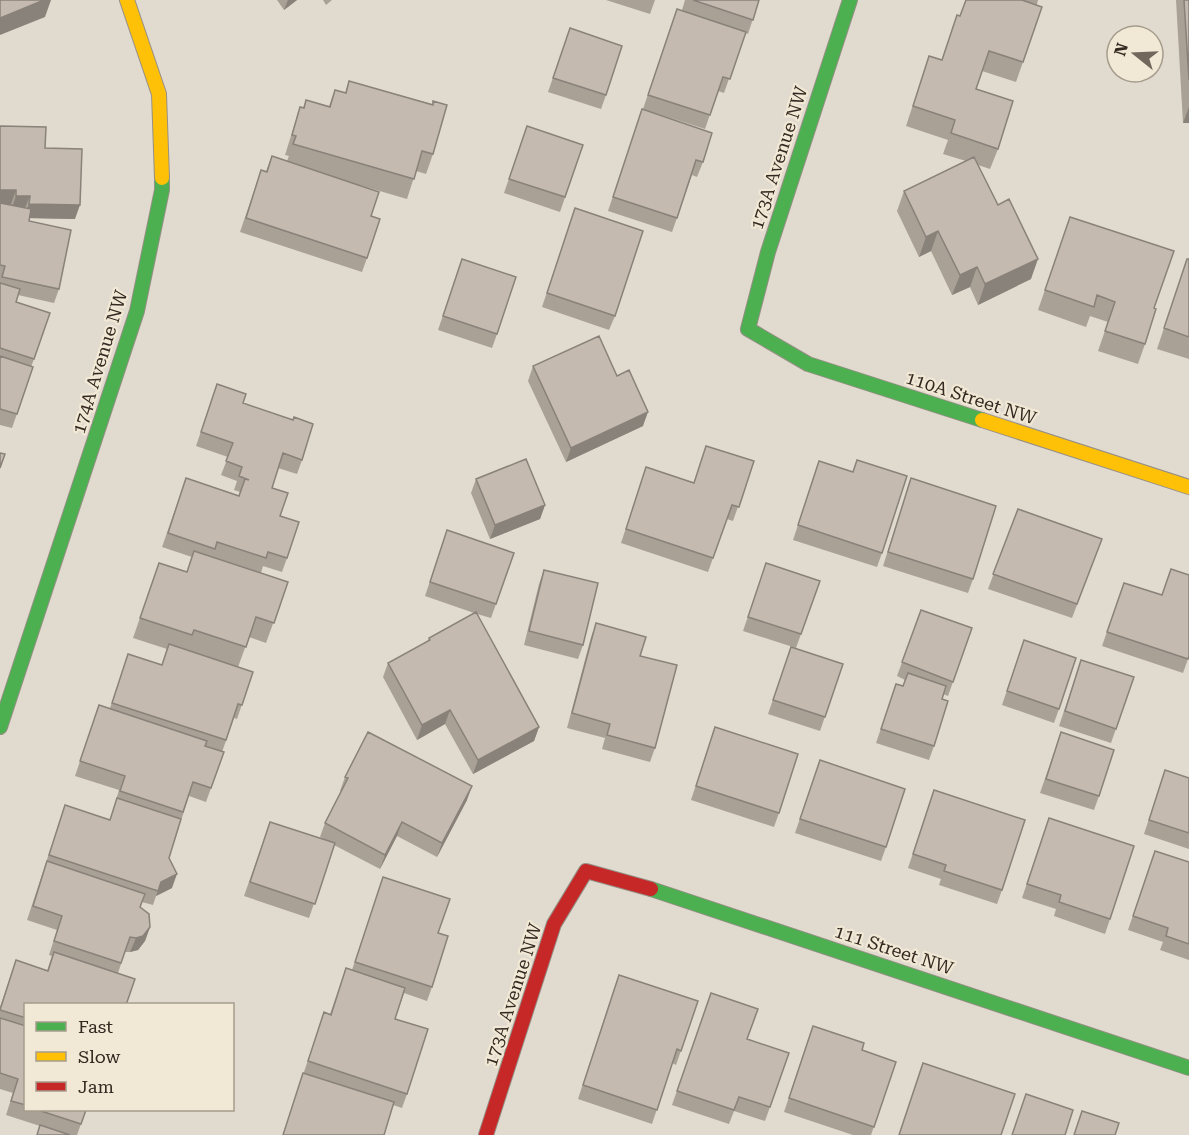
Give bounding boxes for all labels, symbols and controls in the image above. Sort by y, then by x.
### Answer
north arrow [1105,24,1165,84]
text: N [1110,41,1132,58]
street label: 173A Avenue NW [746,83,812,232]
street label: 174A Avenue NW [68,287,132,436]
street label: 110A Street NW [903,366,1040,429]
street label: 173A Avenue NW [480,920,546,1069]
street label: 111 Street NW [832,920,957,979]
legend [24,1003,234,1111]
text: Fast [78,1016,113,1037]
text: Slow [78,1046,120,1067]
text: Jam [78,1076,114,1097]

